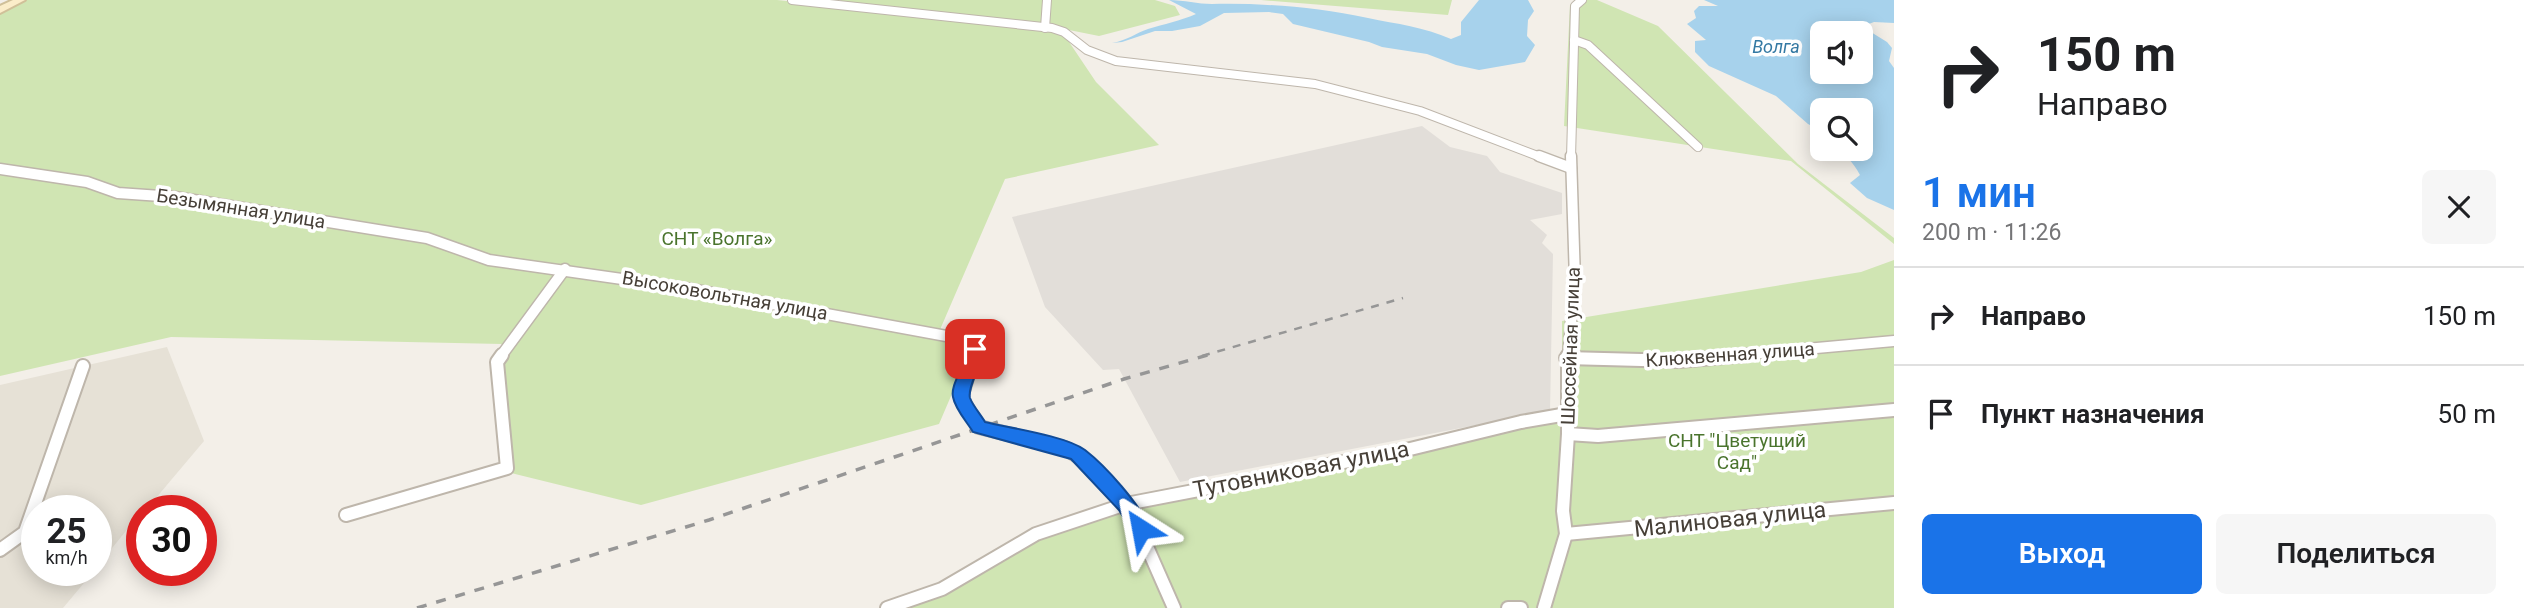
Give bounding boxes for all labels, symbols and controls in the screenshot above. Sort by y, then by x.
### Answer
map controls [1810,21,1873,161]
button: sound [1810,21,1873,84]
text: 150 m [2037,26,2176,83]
icon: right [1922,28,2013,119]
water label: Волга [1752,36,1800,57]
text: Направо [2037,85,2168,123]
button: search [1810,98,1873,161]
text: 1 мин [1922,168,2036,217]
button: close [2422,170,2496,244]
street label: Безымянная улица [155,184,327,233]
text: 200 m · 11:26 [1922,219,2061,246]
park label: СНТ «Волга» [662,227,773,250]
street label: Высоковольтная улица [620,266,829,325]
street label: Шоссейная улица [1556,267,1585,425]
icon: right [1922,297,1960,335]
text: Направо [1981,301,2086,331]
text: 150 m [2423,301,2496,331]
pin [945,319,1005,379]
icon: arrive [956,330,994,368]
street label: Клюквенная улица [1645,337,1815,372]
icon: arrive [1922,395,1960,433]
text: Пункт назначения [1981,399,2205,429]
text: 50 m [2438,399,2496,429]
park label: СНТ "Цветущий Сад" [1668,429,1806,474]
street label: Тутовниковая улица [1191,435,1411,504]
position arrow [1104,492,1178,566]
speed limit sign: 30 [126,495,217,586]
street label: Малиновая улица [1633,496,1827,543]
text: 25 [46,511,87,552]
button: Выход [1922,514,2202,594]
button: Поделиться [2216,514,2496,594]
text: km/h [45,547,88,568]

